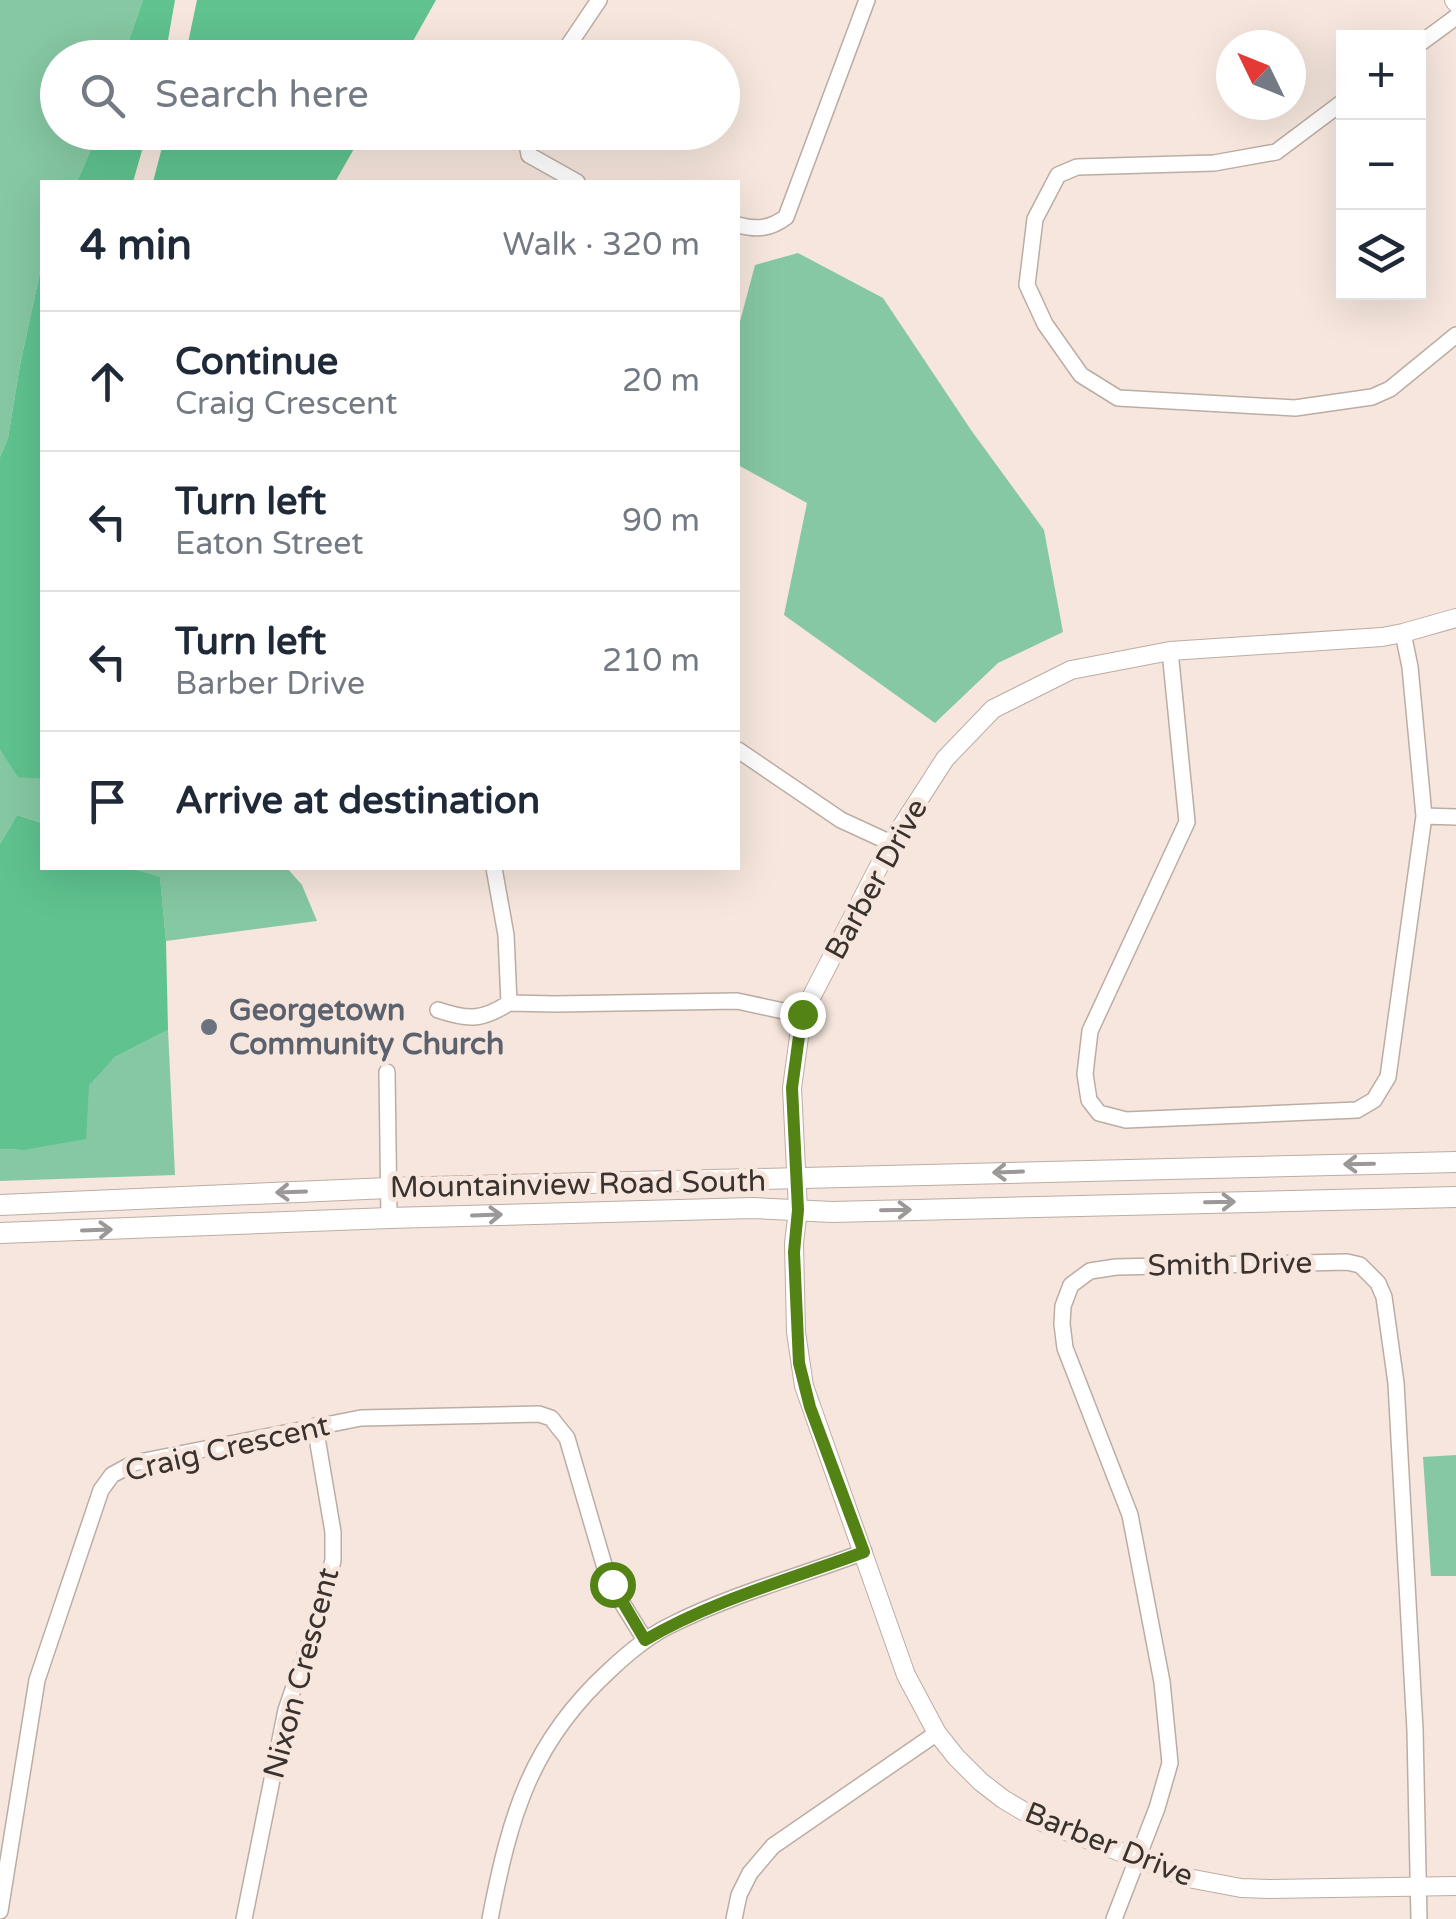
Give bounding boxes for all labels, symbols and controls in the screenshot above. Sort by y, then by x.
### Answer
north arrow [1216,30,1306,120]
map controls [1336,30,1426,300]
button: + [1336,30,1426,120]
search box [40,40,740,150]
icon: search [75,68,130,123]
text: Search here [155,72,369,118]
button: − [1336,120,1426,210]
button: layers [1336,210,1426,300]
text: 4 min [80,220,192,271]
text: Walk · 320 m [503,226,700,264]
text: Continue [175,339,338,385]
icon: ahead [80,354,135,409]
text: 20 m [622,362,700,400]
text: Craig Crescent [175,385,397,423]
text: Turn left [175,479,326,525]
icon: left [80,494,135,549]
text: 90 m [622,502,700,540]
text: Eaton Street [175,525,364,563]
text: Turn left [175,619,326,665]
icon: left [80,634,135,689]
text: 210 m [602,642,700,680]
text: Barber Drive [175,665,365,703]
icon: arrive [80,774,135,829]
text: Arrive at destination [175,778,540,824]
street label: Barber Drive [817,792,936,966]
place label: Georgetown Community Church [229,992,504,1063]
route end [780,992,826,1038]
marker: Georgetown Community Church [198,1016,220,1038]
one-way arrow [1343,1154,1375,1173]
street label: Mountainview Road South [389,1163,767,1206]
one-way arrow [993,1163,1025,1182]
one-way arrow [275,1183,307,1202]
one-way arrow [1204,1193,1236,1212]
one-way arrow [878,1200,911,1220]
one-way arrow [470,1206,502,1225]
one-way arrow [81,1220,113,1239]
street label: Smith Drive [1147,1245,1313,1284]
street label: Craig Crescent [121,1407,333,1490]
route start [590,1562,636,1608]
street label: Nixon Crescent [256,1564,347,1783]
street label: Barber Drive [1019,1794,1198,1895]

